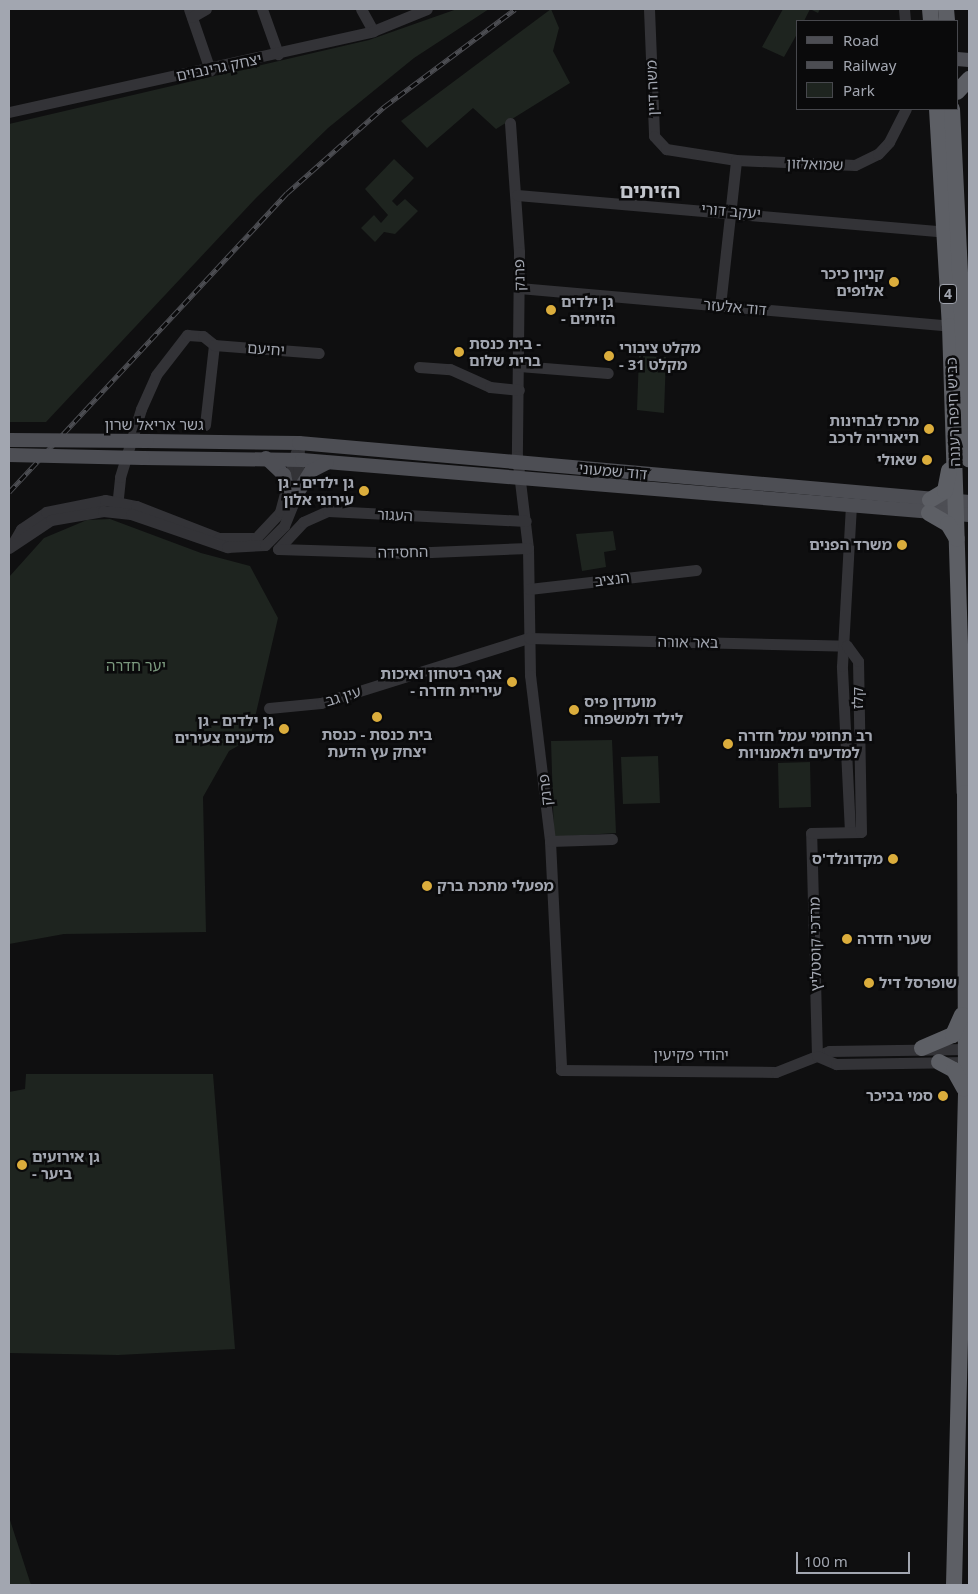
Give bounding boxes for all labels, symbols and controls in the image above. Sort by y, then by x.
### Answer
legend [796,20,958,110]
text: Road [843,30,879,50]
street label: יצחק גרינבוים [175,49,263,85]
text: Railway [843,55,896,75]
street label: משה דיין [642,60,662,116]
text: Park [843,80,875,100]
street label: שמואלזון [786,154,844,174]
district label: הזיתים [620,178,680,202]
street label: יעקב דורי [700,199,762,223]
street label: פרנק [510,259,528,291]
place label: קניון כיכר אלופים [820,264,884,299]
marker: קניון כיכר אלופים [888,276,900,288]
road number: 4 [938,282,958,306]
place label: גן ילדים - הזיתים [561,292,615,327]
street label: דוד אלעזר [703,295,767,319]
marker: גן ילדים - הזיתים [545,304,557,316]
place label: בית כנסת - ברית שלום [469,334,541,369]
place label: מקלט ציבורי - מקלט 31 [619,338,701,373]
street label: יחיעם [247,339,285,359]
marker: בית כנסת - ברית שלום [453,346,465,358]
marker: מקלט ציבורי - מקלט 31 [603,350,615,362]
street label: כביש חיפה רעננה [942,357,964,467]
place label: מרכז לבחינות תיאוריה לרכב [829,411,919,446]
street label: גשר אריאל שרון [104,416,204,434]
marker: מרכז לבחינות תיאוריה לרכב [923,423,935,435]
place label: שאולי [877,451,917,469]
marker: שאולי [921,454,933,466]
street label: דוד שמעוני [578,459,648,483]
place label: גן ילדים - גן עירוני אלון [278,473,354,508]
marker: גן ילדים - גן עירוני אלון [358,485,370,497]
street label: העגור [377,505,413,525]
place label: משרד הפנים [809,536,892,554]
marker: משרד הפנים [896,539,908,551]
street label: החסידה [378,543,428,561]
street label: הנציב [593,568,631,590]
street label: באר אורה [657,632,719,652]
park label: יער חדרה [106,657,166,675]
place label: אגף ביטחון ואיכות - עיריית חדרה [380,664,502,699]
marker: אגף ביטחון ואיכות - עיריית חדרה [506,676,518,688]
street label: עין גב [323,682,363,710]
street label: קלז [849,687,867,709]
place label: מועדון פיס לילד ולמשפחה [584,692,683,727]
marker: מועדון פיס לילד ולמשפחה [568,704,580,716]
place label: גן ילדים - גן מדענים צעירים [174,711,274,746]
marker: בית כנסת - כנסת יצחק עץ הדעת [371,711,383,723]
marker: גן ילדים - גן מדענים צעירים [278,723,290,735]
place label: בית כנסת - כנסת יצחק עץ הדעת [322,725,432,760]
place label: רב תחומי עמל חדרה למדעים ולאמנויות [738,726,873,761]
marker: רב תחומי עמל חדרה למדעים ולאמנויות [722,738,734,750]
street label: פרנק [534,773,556,807]
place label: מקדונלד'ס [812,850,883,868]
marker: מקדונלד'ס [887,853,899,865]
place label: מפעלי מתכת ברק [437,877,554,895]
marker: מפעלי מתכת ברק [421,880,433,892]
street label: מרדכי קוסטליץ [805,897,825,991]
place label: שערי חדרה [857,930,932,948]
marker: שערי חדרה [841,933,853,945]
place label: שופרסל דיל [879,974,957,992]
marker: שופרסל דיל [863,977,875,989]
street label: יהודי פקיעין [653,1046,729,1064]
place label: סמי בכיכר [866,1087,933,1105]
marker: סמי בכיכר [937,1090,949,1102]
place label: גן אירועים - ביער [32,1147,100,1182]
marker: גן אירועים - ביער [16,1159,28,1171]
scale bar [798,1542,912,1574]
text: 100 m [804,1551,848,1571]

